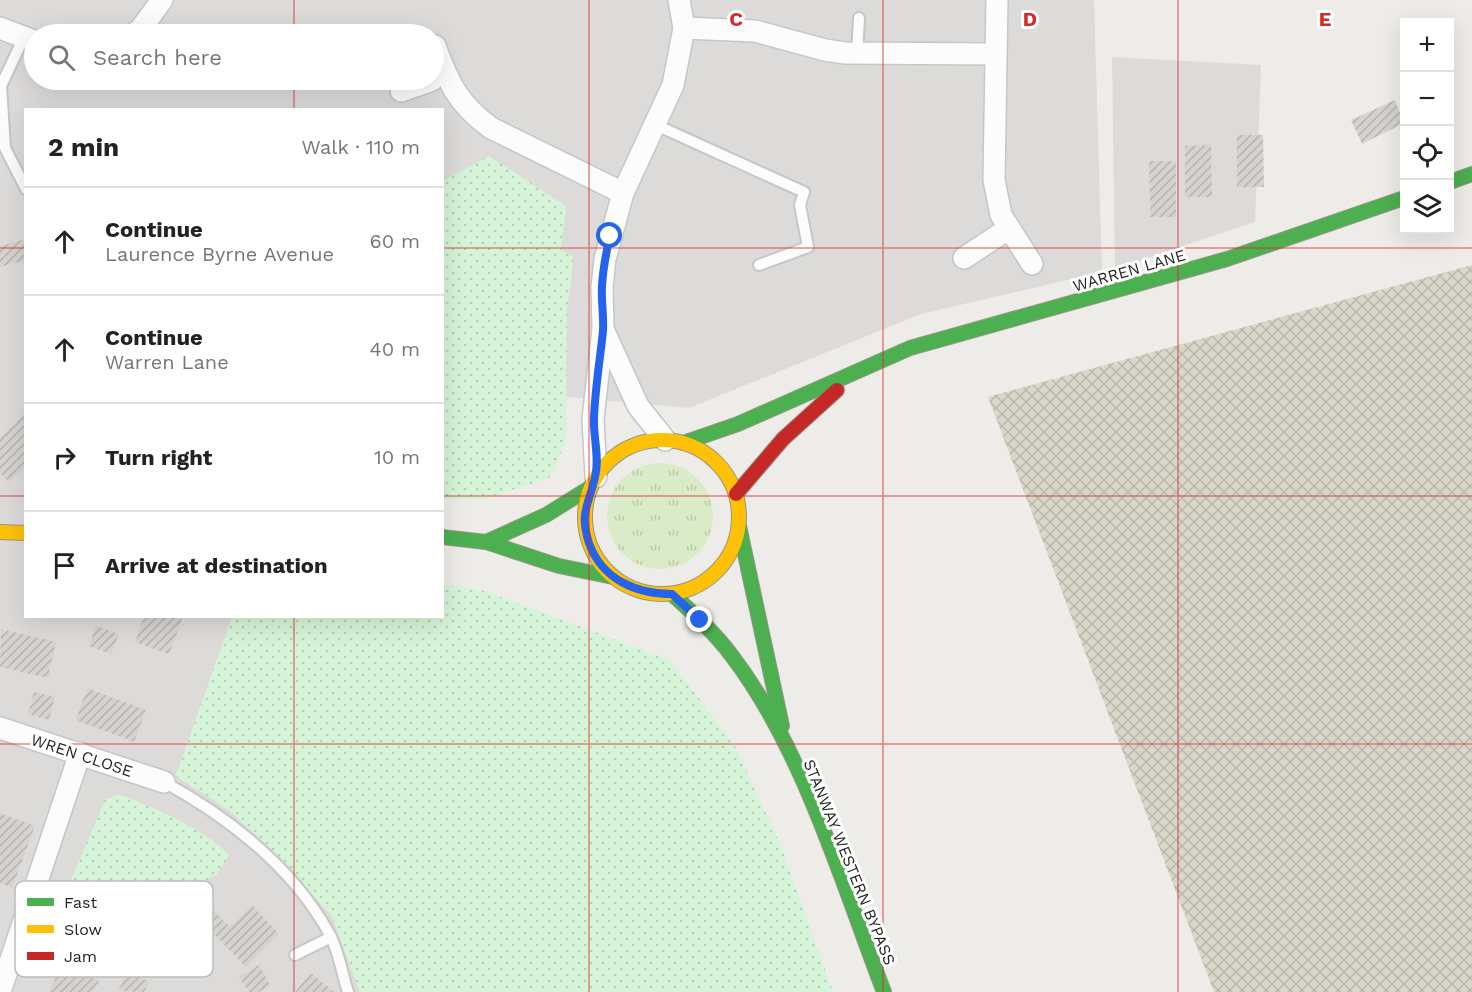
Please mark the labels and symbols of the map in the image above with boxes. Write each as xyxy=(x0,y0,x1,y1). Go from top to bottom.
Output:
text: C xyxy=(729,7,743,31)
text: D xyxy=(1023,7,1037,31)
text: E xyxy=(1319,7,1331,31)
route start xyxy=(596,222,622,248)
street label: WARREN LANE xyxy=(1071,245,1188,296)
route end xyxy=(686,606,712,632)
street label: WREN CLOSE xyxy=(28,730,135,781)
street label: STANWAY WESTERN BYPASS xyxy=(800,757,900,968)
legend xyxy=(15,881,213,977)
text: Fast xyxy=(64,893,97,912)
text: Slow xyxy=(64,920,102,939)
text: Jam xyxy=(64,947,97,966)

